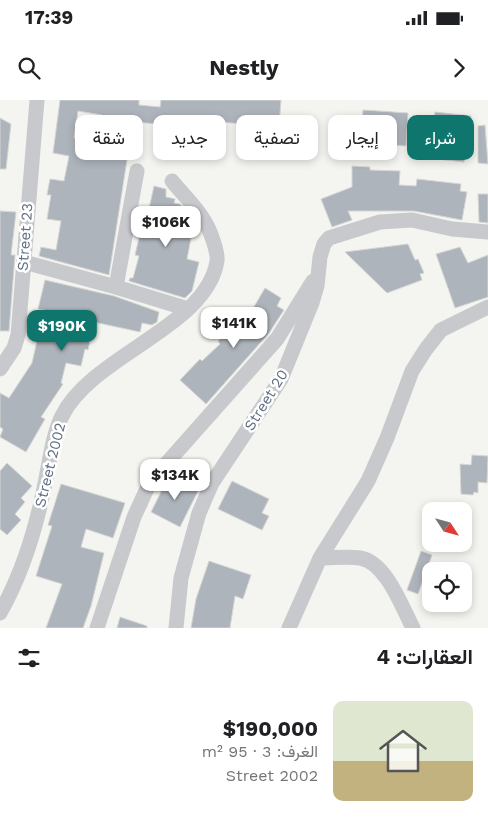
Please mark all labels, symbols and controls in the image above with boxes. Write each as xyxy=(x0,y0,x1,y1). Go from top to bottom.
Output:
text: 17:39 xyxy=(25,6,73,29)
icon: search xyxy=(15,54,43,82)
icon: forward xyxy=(445,54,473,82)
text: Nestly xyxy=(209,55,279,80)
chip: شقة xyxy=(75,115,143,160)
chip: جديد xyxy=(153,115,226,160)
chip: تصفية xyxy=(236,115,318,160)
chip: إيجار xyxy=(328,115,397,160)
chip: شراء xyxy=(407,115,474,160)
street label: Street 23 xyxy=(14,203,36,271)
pin: $106K xyxy=(131,206,201,248)
text: $106K xyxy=(142,212,190,231)
pin: $141K xyxy=(199,306,269,349)
pin: $190K xyxy=(27,310,97,352)
text: $141K xyxy=(211,313,257,332)
text: $190K xyxy=(38,316,86,335)
street label: Street 20 xyxy=(240,366,292,434)
street label: Street 2002 xyxy=(31,421,69,509)
pin: $134K xyxy=(140,458,210,501)
text: $134K xyxy=(151,465,199,484)
north arrow xyxy=(422,502,472,552)
map controls xyxy=(422,502,472,612)
button: locate xyxy=(422,562,472,612)
icon: filters xyxy=(15,644,43,672)
text: العقارات: 4 xyxy=(376,644,473,669)
text: $190,000 xyxy=(223,716,318,741)
icon: home xyxy=(373,721,433,781)
text: الغرف: 3 · 95 m² xyxy=(202,742,318,761)
text: Street 2002 xyxy=(226,766,318,785)

